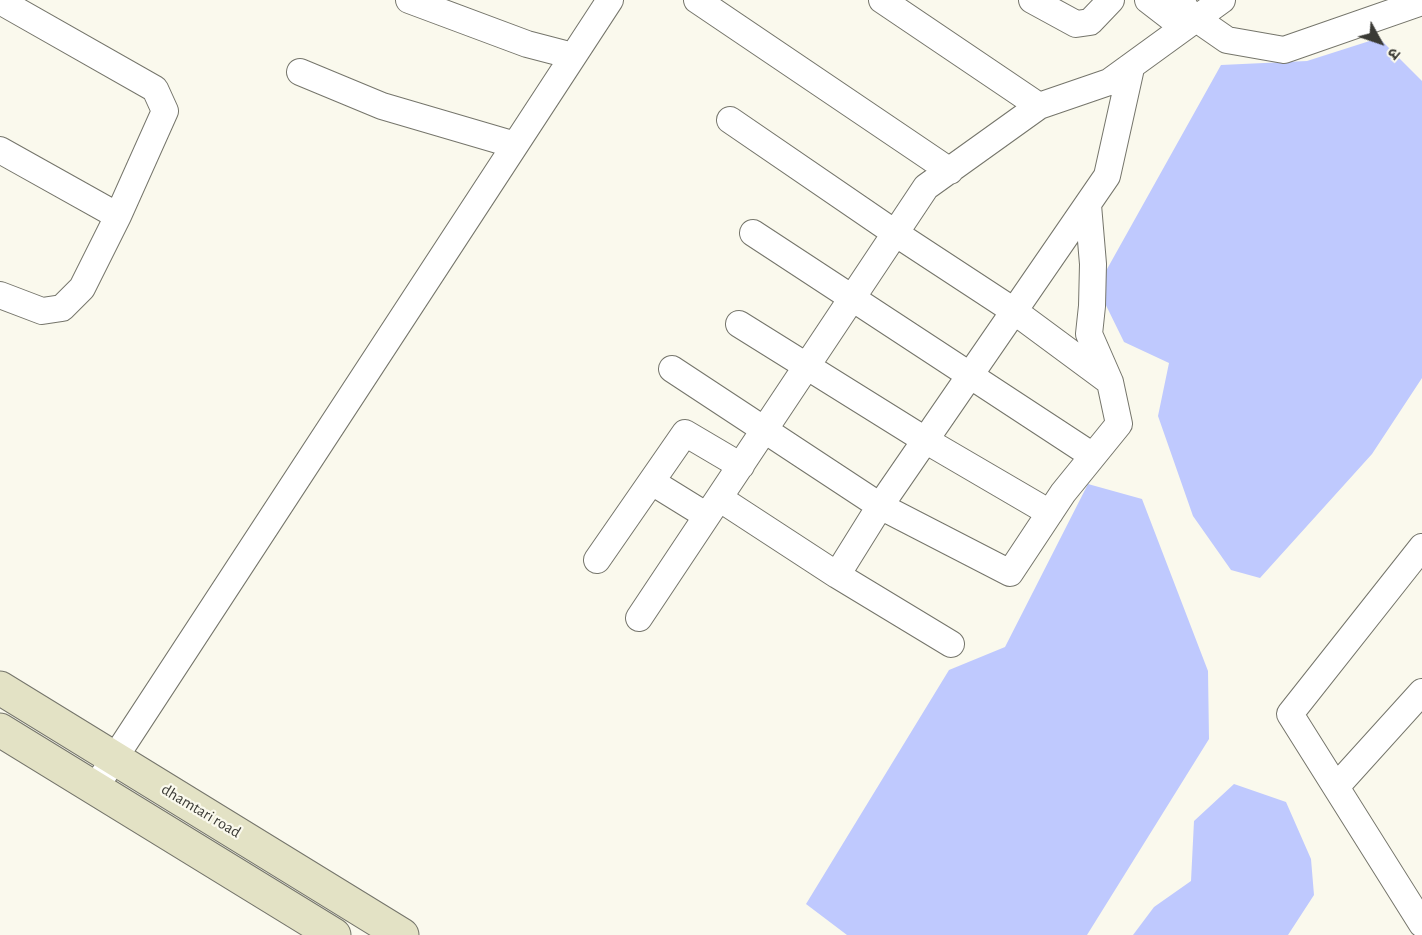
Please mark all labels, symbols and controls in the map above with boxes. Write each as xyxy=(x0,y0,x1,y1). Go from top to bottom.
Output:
north arrow xyxy=(1350,12,1410,72)
text: उ xyxy=(1385,45,1403,62)
street label: dhamtari road xyxy=(158,780,244,842)

